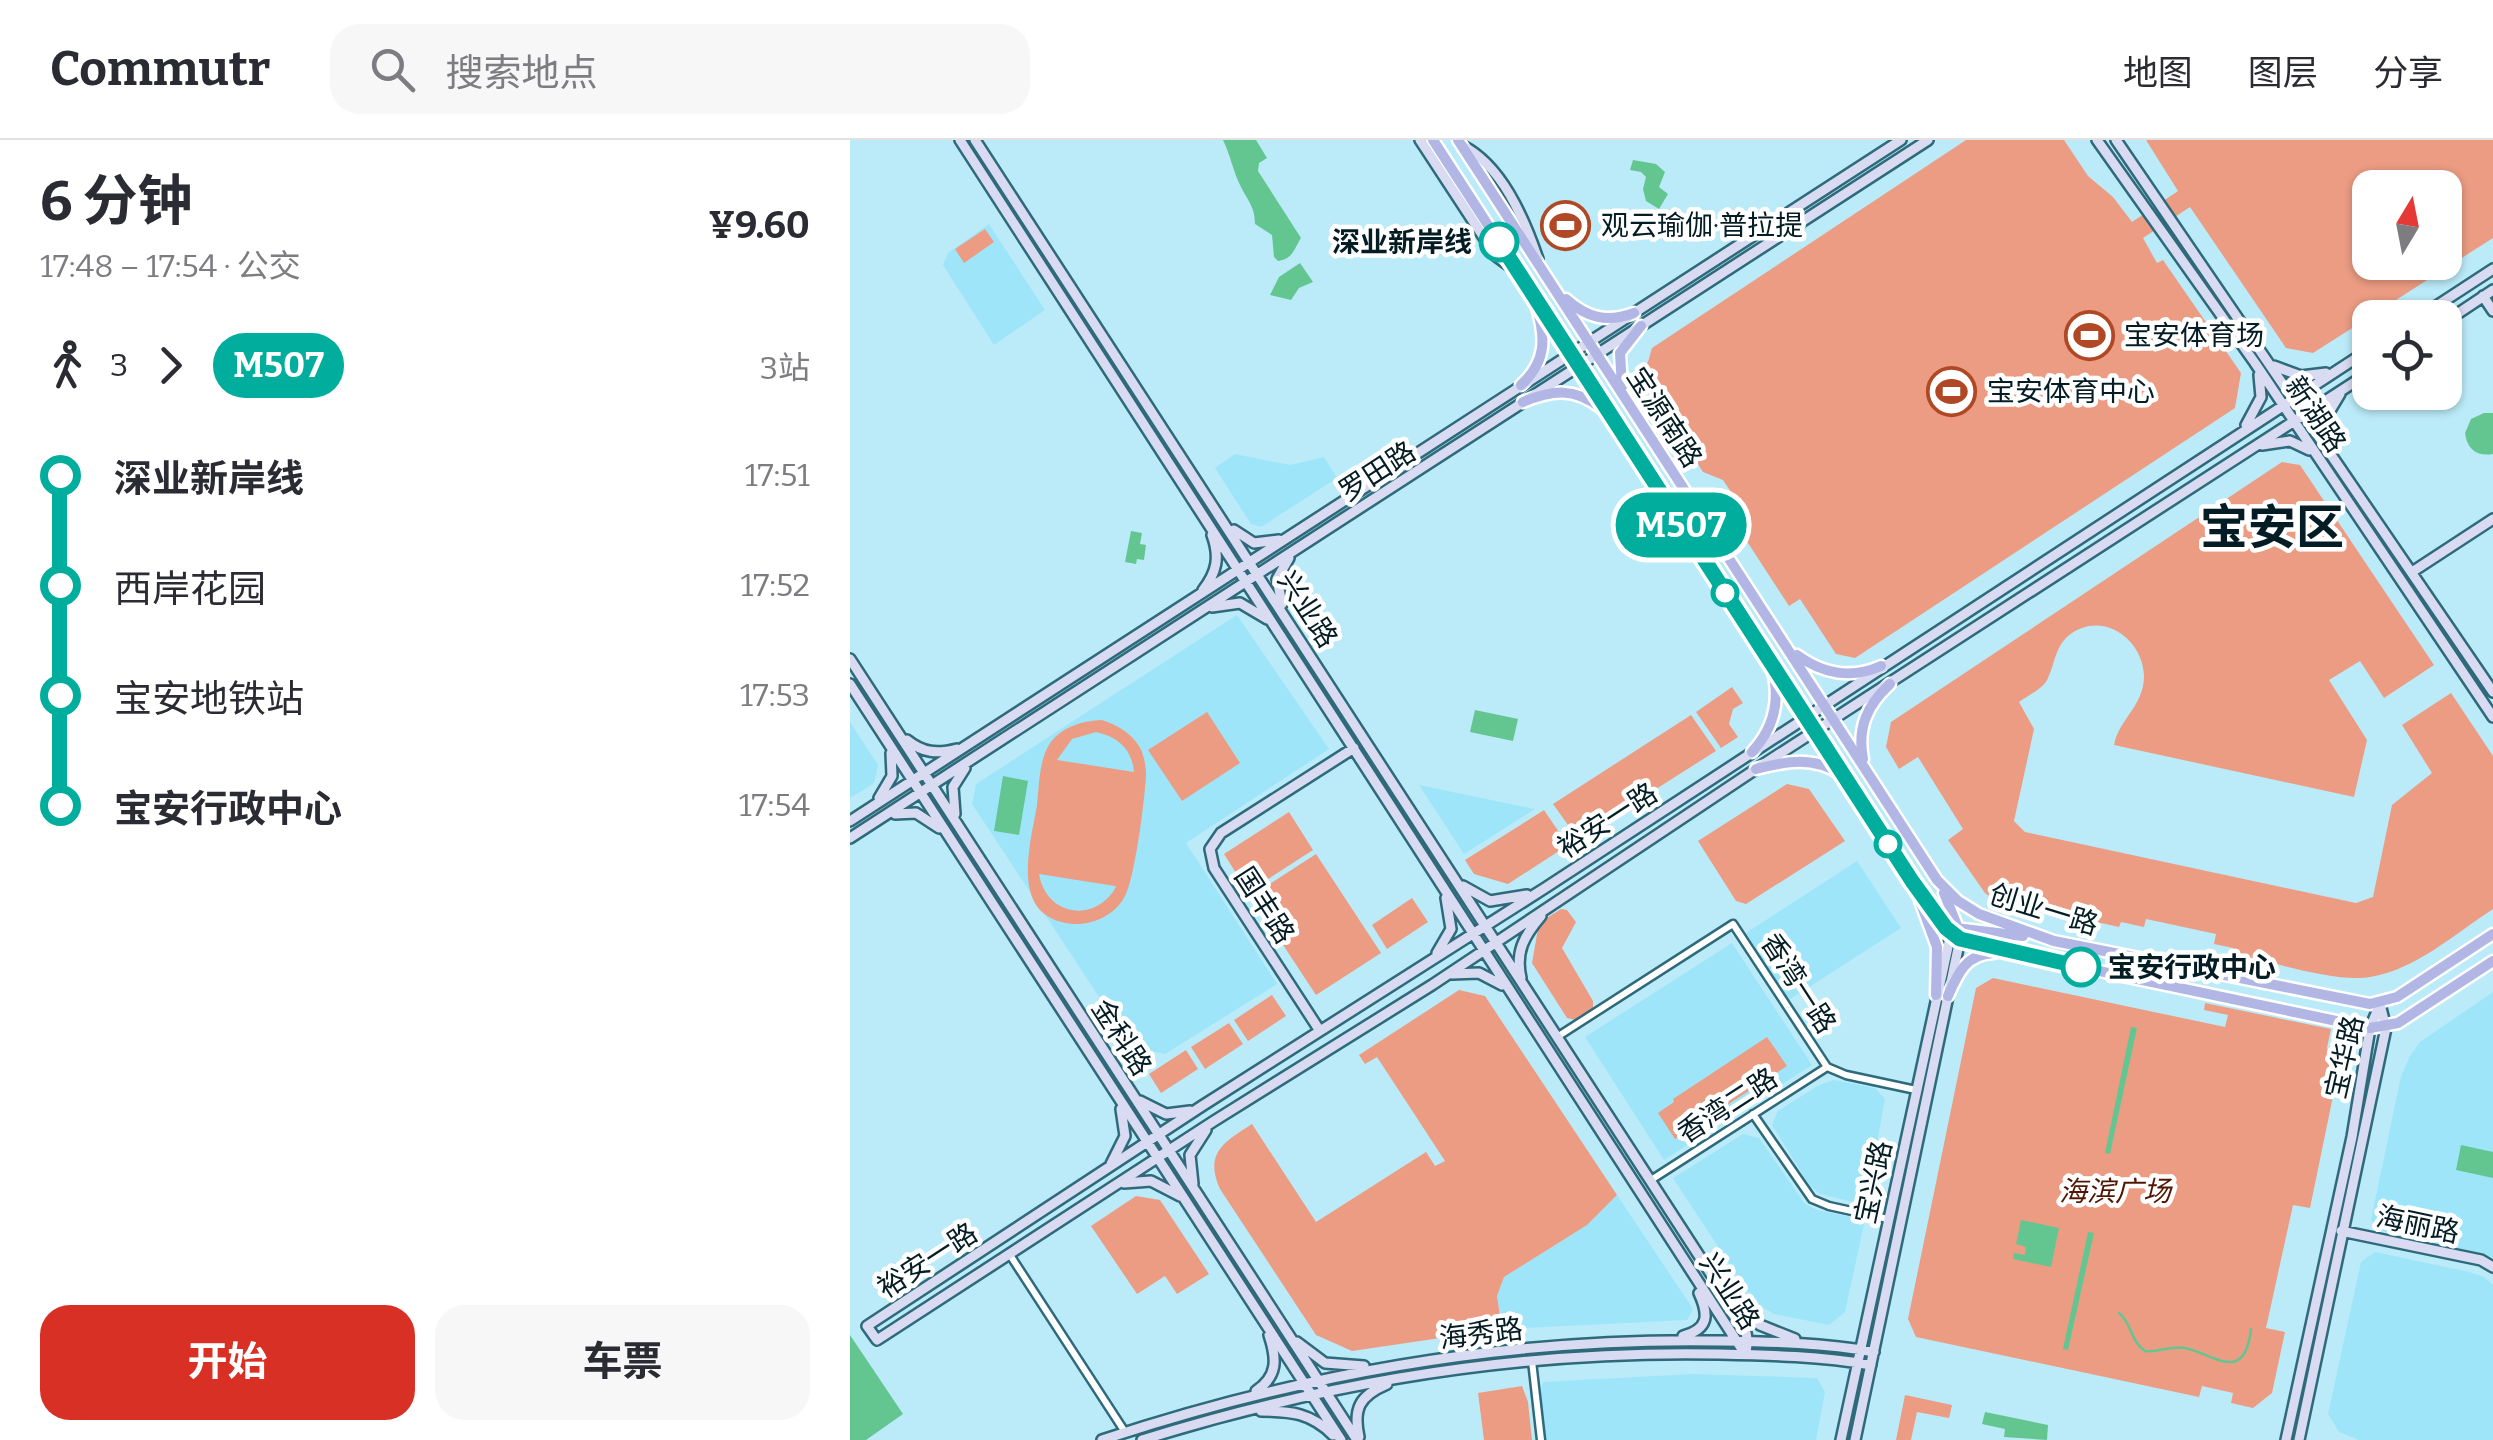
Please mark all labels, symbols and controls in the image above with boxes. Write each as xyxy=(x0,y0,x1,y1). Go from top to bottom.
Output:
search box xyxy=(330,24,1030,114)
text: Commutr xyxy=(50,40,270,98)
icon: search xyxy=(365,42,420,97)
text: 搜索地点 xyxy=(445,50,597,96)
text: 地图 xyxy=(2123,52,2193,94)
text: 图层 xyxy=(2248,52,2318,94)
text: 分享 xyxy=(2373,52,2443,94)
text: 6 分钟 xyxy=(40,169,192,235)
north arrow xyxy=(2352,170,2462,280)
map controls xyxy=(2352,170,2462,410)
sports icon: 观云瑜伽·普拉提 xyxy=(1540,199,1592,251)
text: ¥9.60 xyxy=(709,202,810,248)
place label: 观云瑜伽·普拉提 xyxy=(1601,209,1803,242)
marker: 深业新岸线 xyxy=(1480,223,1518,261)
place label: 深业新岸线 xyxy=(1332,226,1472,259)
text: 17:48 – 17:54 · 公交 xyxy=(40,247,301,285)
button: locate xyxy=(2352,300,2462,410)
sports icon: 宝安体育场 xyxy=(2063,309,2115,361)
place label: 宝安体育场 xyxy=(2124,319,2264,352)
icon: walk xyxy=(40,338,95,393)
icon: forward xyxy=(143,338,198,393)
text: M507 xyxy=(233,344,324,386)
text: 3 xyxy=(110,346,128,384)
text: 3站 xyxy=(760,349,810,387)
street label: 宝源南路 xyxy=(1620,361,1709,473)
sports icon: 宝安体育中心 xyxy=(1926,365,1978,417)
street label: 新湖路 xyxy=(2278,370,2353,458)
place label: 宝安体育中心 xyxy=(1987,375,2155,408)
street label: 罗田路 xyxy=(1333,435,1421,508)
text: 深业新岸线 xyxy=(114,456,304,502)
text: 17:51 xyxy=(745,456,810,494)
line badge: M507 xyxy=(1611,492,1751,558)
district label: 宝安区 xyxy=(2200,499,2344,557)
text: M507 xyxy=(1636,504,1726,546)
street label: 兴业路 xyxy=(1271,565,1344,653)
text: 西岸花园 xyxy=(114,566,266,612)
text: 17:52 xyxy=(741,566,810,604)
unlabelled marker xyxy=(1712,580,1738,606)
text: 宝安地铁站 xyxy=(114,676,304,722)
text: 17:53 xyxy=(740,676,810,714)
street label: 裕安一路 xyxy=(1551,776,1663,865)
text: 宝安行政中心 xyxy=(114,786,342,832)
text: 17:54 xyxy=(739,786,810,824)
unlabelled marker xyxy=(1875,831,1901,857)
street label: 国丰路 xyxy=(1228,861,1301,949)
street label: 创业一路 xyxy=(1985,877,2102,942)
street label: 香湾一路 xyxy=(1754,927,1843,1039)
marker: 宝安行政中心 xyxy=(2062,948,2100,986)
place label: 宝安行政中心 xyxy=(2108,951,2276,984)
street label: 金科路 xyxy=(1085,993,1158,1081)
street label: 宝华路 xyxy=(2319,1012,2370,1102)
street label: 香湾二路 xyxy=(1671,1061,1783,1150)
street label: 宝兴路 xyxy=(1849,1138,1898,1227)
park label: 海滨广场 xyxy=(2059,1175,2173,1208)
street label: 海丽路 xyxy=(2373,1200,2462,1249)
street label: 裕安一路 xyxy=(871,1216,983,1305)
street label: 兴业路 xyxy=(1693,1247,1766,1335)
button: 开始 xyxy=(40,1305,415,1420)
button: 车票 xyxy=(435,1305,810,1420)
street label: 海秀路 xyxy=(1437,1312,1525,1355)

